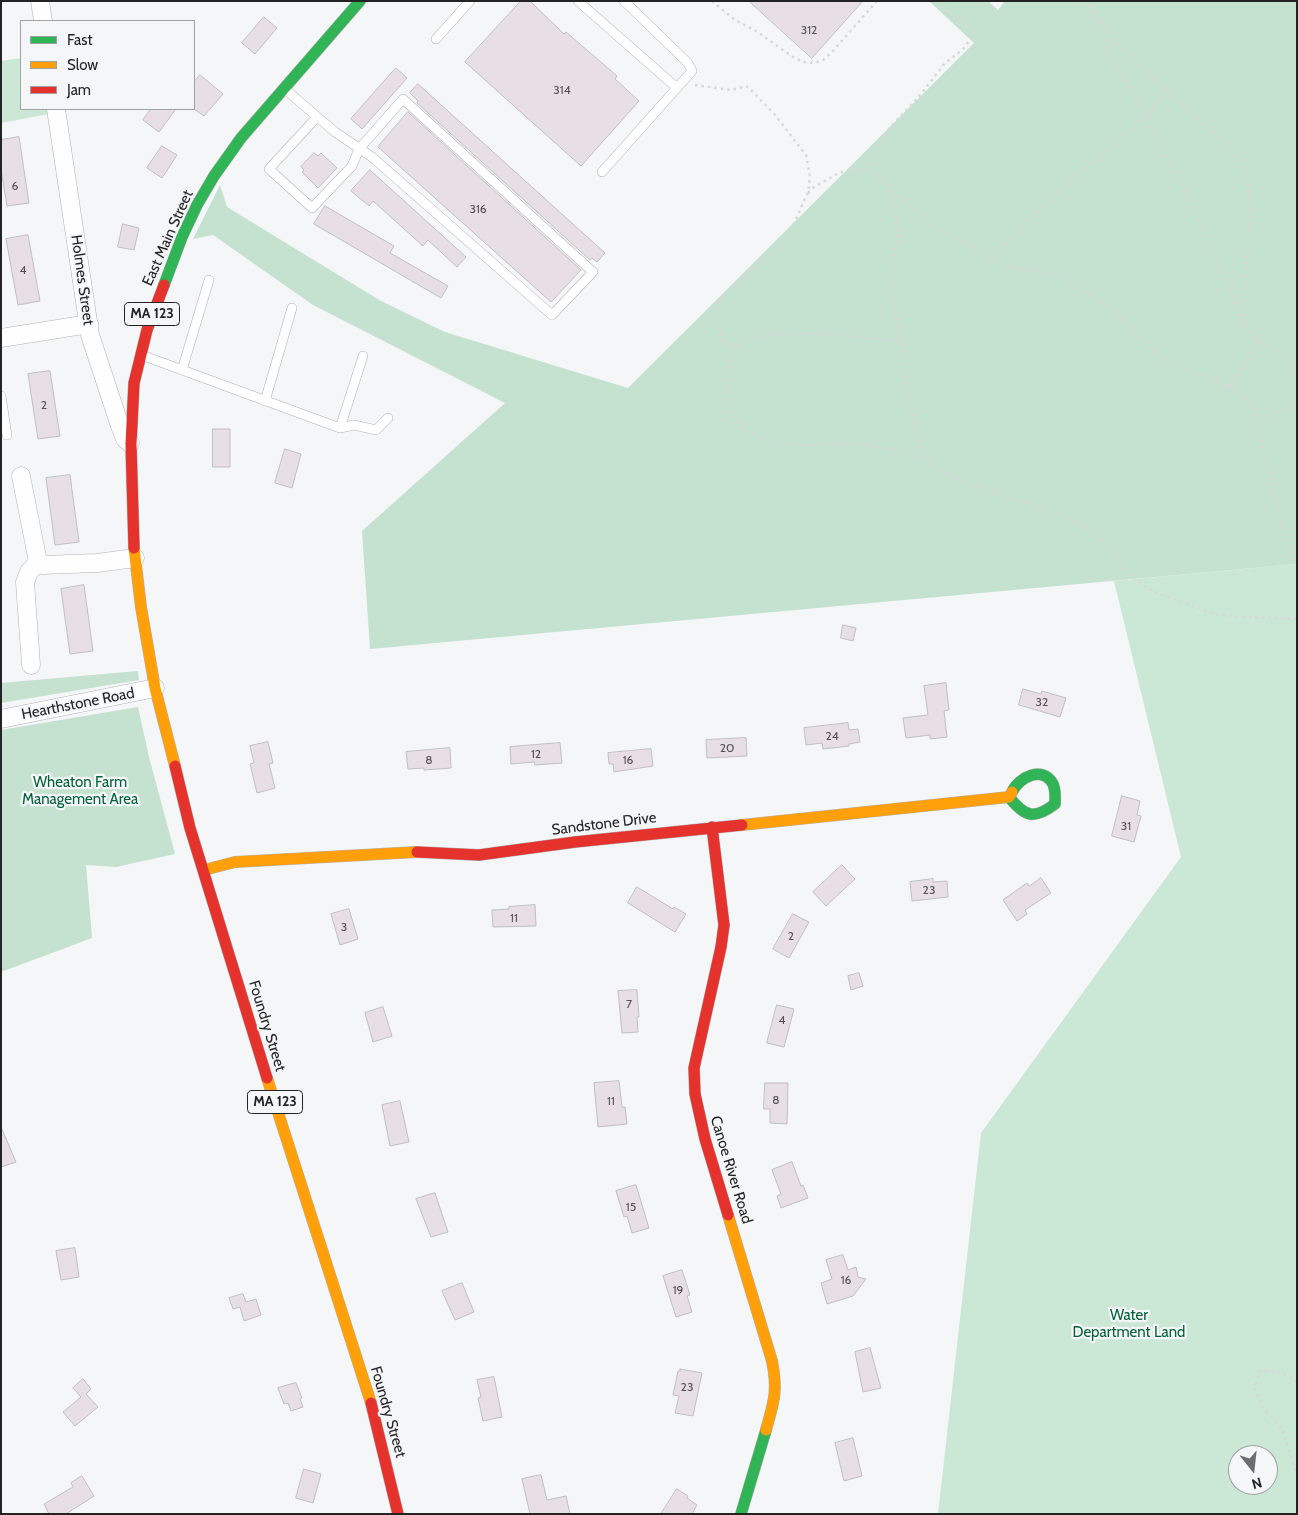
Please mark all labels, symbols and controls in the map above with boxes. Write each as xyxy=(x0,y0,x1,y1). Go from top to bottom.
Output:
legend xyxy=(20,20,195,110)
house number: 312 xyxy=(801,23,817,37)
text: Fast xyxy=(67,31,92,49)
text: Slow xyxy=(67,56,98,74)
text: Jam xyxy=(67,81,91,99)
house number: 314 xyxy=(553,83,571,97)
house number: 6 xyxy=(12,179,18,193)
street label: East Main Street xyxy=(139,187,197,289)
house number: 316 xyxy=(469,202,487,216)
street label: Holmes Street xyxy=(67,234,97,326)
house number: 4 xyxy=(20,263,26,277)
road number: MA 123 xyxy=(124,302,180,326)
house number: 2 xyxy=(41,398,47,412)
street label: Hearthstone Road xyxy=(20,684,136,724)
house number: 32 xyxy=(1036,695,1048,709)
house number: 24 xyxy=(825,729,839,743)
house number: 20 xyxy=(720,741,734,755)
house number: 12 xyxy=(531,747,541,761)
house number: 8 xyxy=(425,753,433,767)
house number: 16 xyxy=(623,753,633,767)
park label: Wheaton Farm Management Area xyxy=(22,774,138,809)
street label: Sandstone Drive xyxy=(551,809,657,839)
house number: 31 xyxy=(1121,819,1131,833)
house number: 23 xyxy=(923,883,935,897)
house number: 11 xyxy=(510,911,518,925)
house number: 3 xyxy=(341,920,347,934)
house number: 2 xyxy=(788,929,794,943)
street label: Foundry Street xyxy=(245,978,289,1074)
house number: 7 xyxy=(626,997,632,1011)
house number: 4 xyxy=(779,1013,785,1027)
road number: MA 123 xyxy=(248,1090,302,1114)
house number: 8 xyxy=(772,1093,780,1107)
house number: 11 xyxy=(607,1094,615,1108)
street label: Canoe River Road xyxy=(706,1114,756,1226)
house number: 15 xyxy=(626,1200,636,1214)
house number: 16 xyxy=(841,1273,851,1287)
house number: 19 xyxy=(673,1283,683,1297)
park label: Water Department Land xyxy=(1073,1307,1185,1342)
street label: Foundry Street xyxy=(366,1364,410,1460)
house number: 23 xyxy=(681,1380,693,1394)
north arrow xyxy=(1228,1445,1278,1495)
text: N xyxy=(1250,1473,1264,1493)

